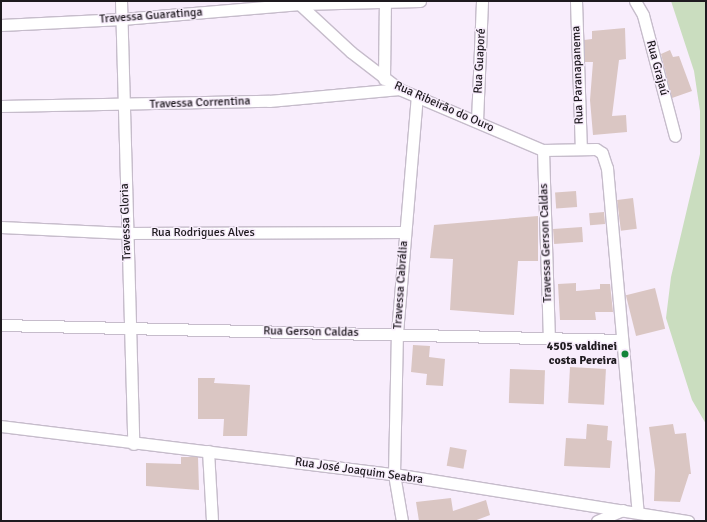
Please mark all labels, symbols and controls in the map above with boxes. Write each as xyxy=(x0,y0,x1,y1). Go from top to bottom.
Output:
street label: Travessa Guaratinga xyxy=(99,5,203,27)
street label: Rua Paranapanema xyxy=(569,26,587,124)
street label: Rua Guaporé xyxy=(471,28,489,94)
street label: Rua Grajaú xyxy=(643,39,671,97)
street label: Rua Ribeirão do Ouro xyxy=(392,79,496,135)
street label: Travessa Correntina xyxy=(149,94,251,112)
street label: Travessa Gloria xyxy=(117,183,135,261)
street label: Travessa Gerson Caldas xyxy=(537,183,555,303)
street label: Rua Rodrigues Alves xyxy=(151,226,255,240)
street label: Travessa Cabrália xyxy=(391,240,411,330)
street label: Rua Gerson Caldas xyxy=(263,324,359,340)
place label: 4505 valdinei costa Pereira xyxy=(547,340,617,368)
marker: 4505 valdinei costa Pereira xyxy=(620,349,630,359)
street label: Rua José Joaquim Seabra xyxy=(294,455,424,487)

